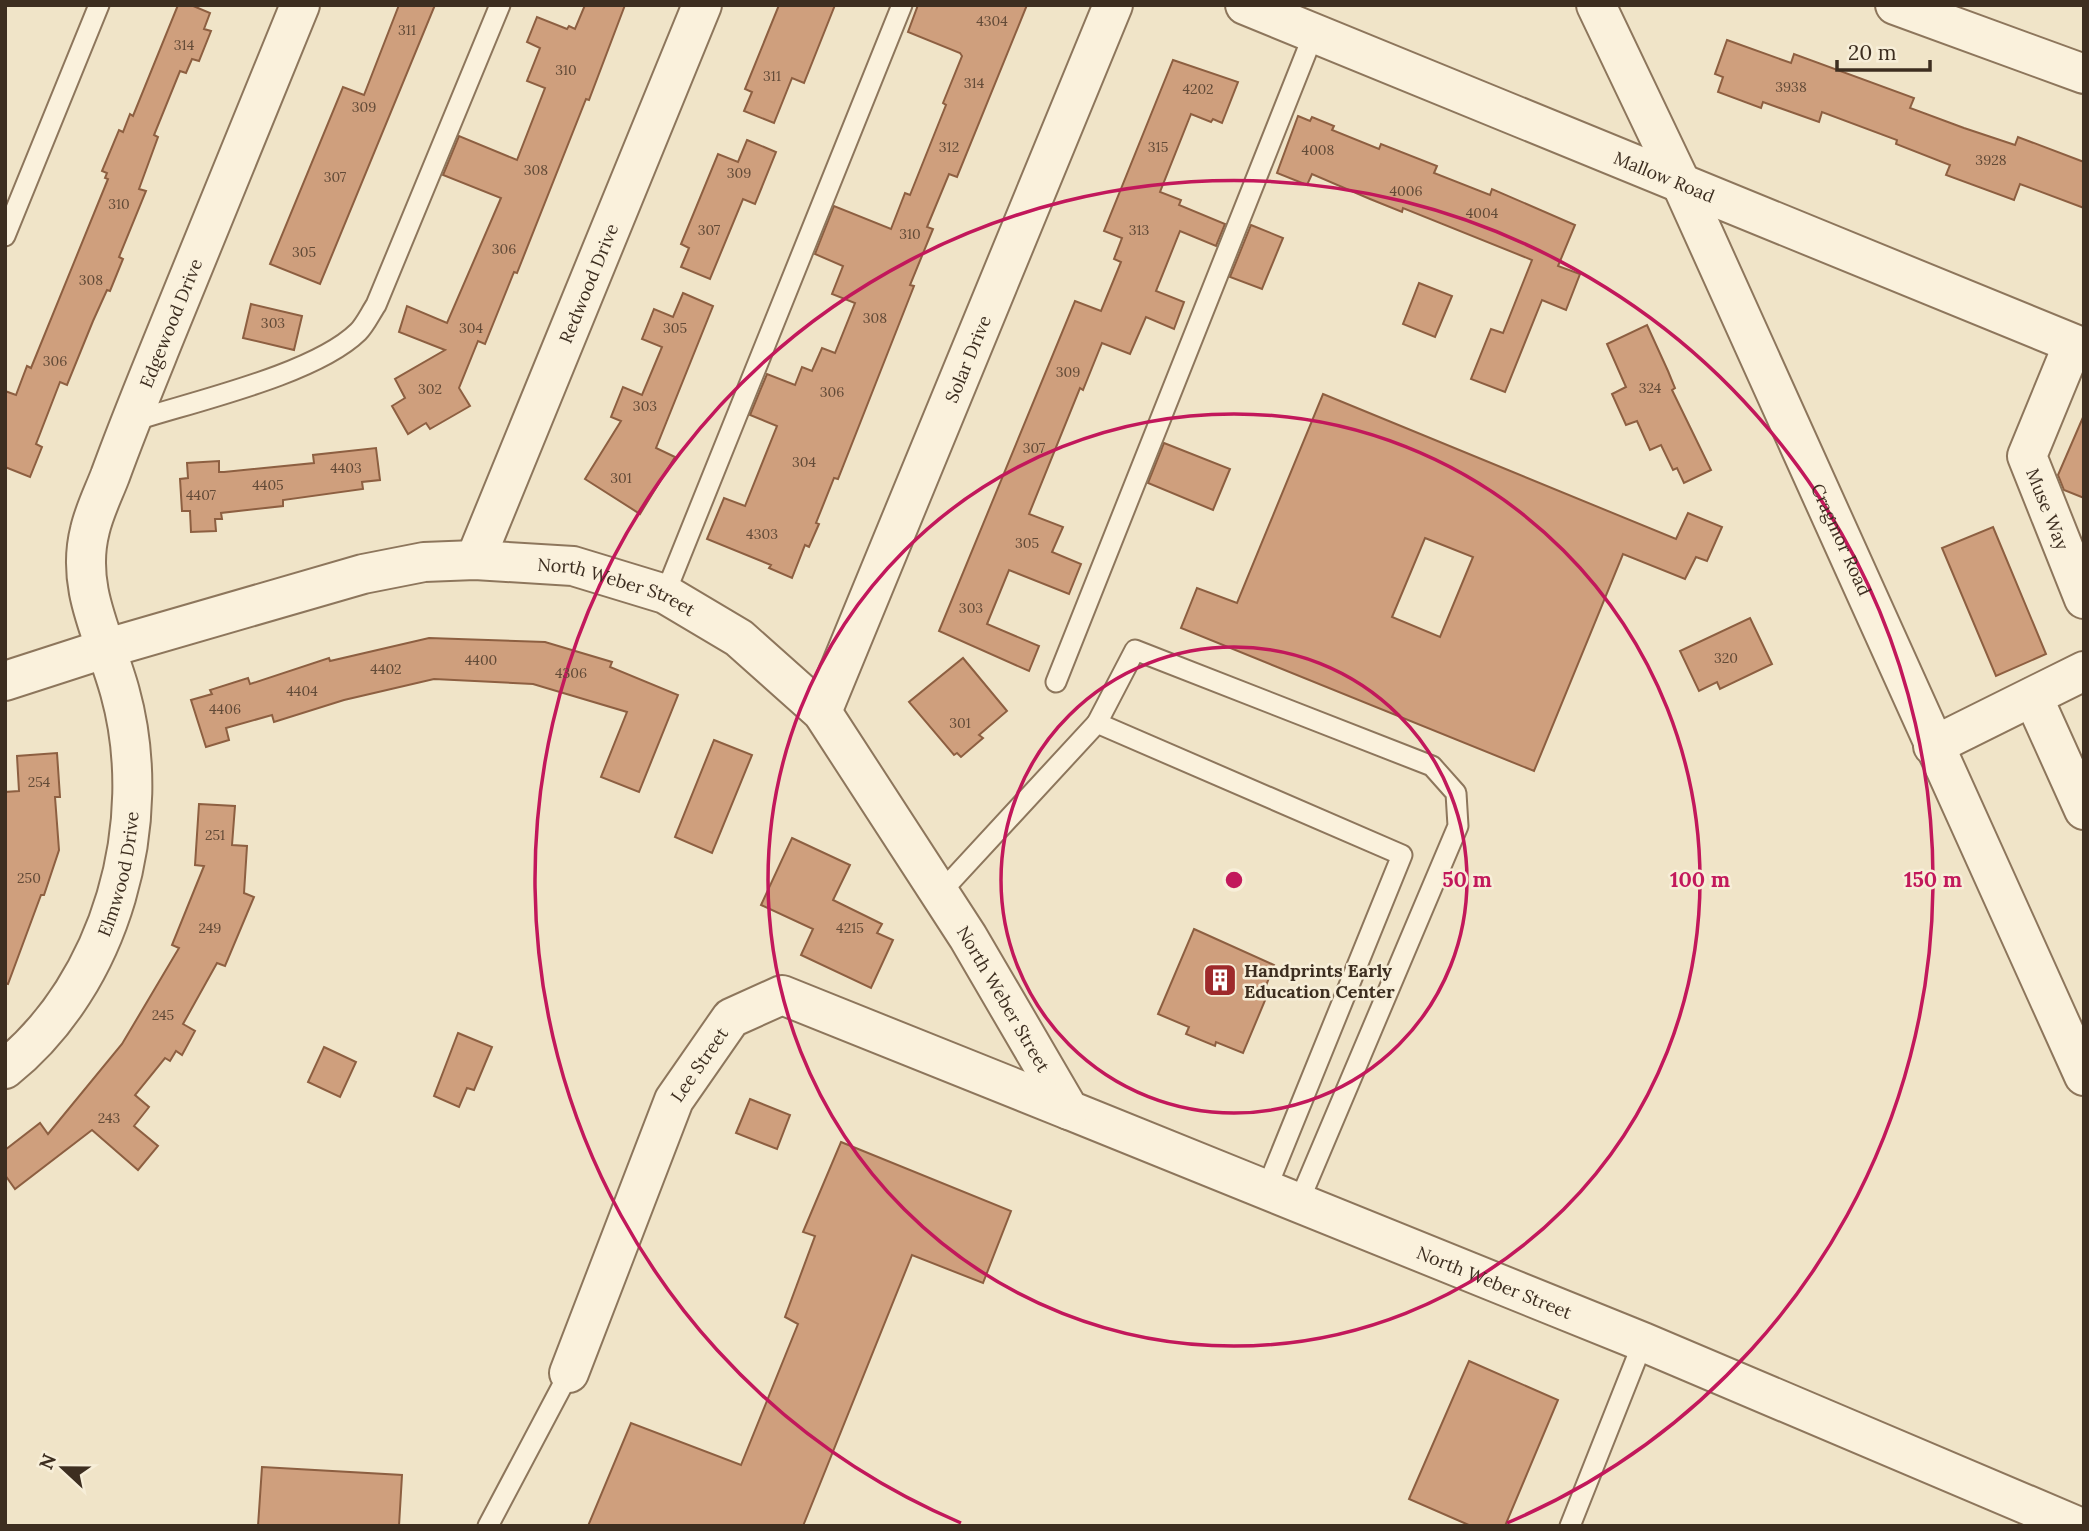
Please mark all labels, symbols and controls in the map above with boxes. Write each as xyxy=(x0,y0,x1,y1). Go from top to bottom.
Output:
house number: 4304 xyxy=(976,12,1008,30)
house number: 311 xyxy=(398,21,416,39)
scale bar xyxy=(1837,28,1930,72)
house number: 314 xyxy=(174,36,195,54)
text: 20 m xyxy=(1848,39,1897,66)
house number: 310 xyxy=(555,61,577,79)
house number: 311 xyxy=(763,67,781,85)
house number: 314 xyxy=(964,74,985,92)
house number: 3938 xyxy=(1775,78,1807,96)
house number: 4202 xyxy=(1182,80,1214,98)
house number: 309 xyxy=(352,98,376,116)
house number: 312 xyxy=(939,138,959,156)
house number: 315 xyxy=(1148,138,1168,156)
house number: 4008 xyxy=(1302,141,1335,159)
street label: Mallow Road xyxy=(1610,146,1718,207)
house number: 3928 xyxy=(1975,151,2007,169)
house number: 308 xyxy=(524,161,548,179)
house number: 309 xyxy=(727,164,751,182)
house number: 307 xyxy=(324,168,347,186)
house number: 4006 xyxy=(1389,182,1423,200)
house number: 310 xyxy=(108,195,130,213)
house number: 4004 xyxy=(1466,204,1499,222)
street label: Redwood Drive xyxy=(553,220,623,347)
house number: 307 xyxy=(698,221,721,239)
house number: 313 xyxy=(1129,221,1150,239)
house number: 310 xyxy=(899,225,921,243)
house number: 306 xyxy=(492,240,516,258)
house number: 305 xyxy=(292,243,316,261)
street label: Edgewood Drive xyxy=(134,255,207,391)
house number: 308 xyxy=(79,271,103,289)
house number: 308 xyxy=(863,309,887,327)
street label: Solar Drive xyxy=(939,311,996,406)
house number: 303 xyxy=(261,314,285,332)
house number: 304 xyxy=(459,319,483,337)
house number: 305 xyxy=(663,319,687,337)
house number: 306 xyxy=(43,352,67,370)
house number: 309 xyxy=(1056,363,1080,381)
house number: 324 xyxy=(1639,379,1662,397)
house number: 302 xyxy=(418,380,442,398)
house number: 306 xyxy=(820,383,844,401)
house number: 303 xyxy=(633,397,657,415)
house number: 307 xyxy=(1023,439,1046,457)
house number: 304 xyxy=(792,453,816,471)
house number: 4403 xyxy=(330,459,362,477)
street label: Muse Way xyxy=(2021,465,2075,554)
house number: 301 xyxy=(610,469,632,487)
house number: 4405 xyxy=(252,476,284,494)
street label: Cragmor Road xyxy=(1806,480,1877,599)
house number: 4407 xyxy=(186,486,217,504)
house number: 4303 xyxy=(746,525,778,543)
house number: 305 xyxy=(1015,534,1039,552)
street label: North Weber Street xyxy=(537,552,700,621)
house number: 303 xyxy=(959,599,983,617)
house number: 320 xyxy=(1714,649,1738,667)
house number: 4400 xyxy=(465,651,497,669)
house number: 4402 xyxy=(370,660,402,678)
house number: 4306 xyxy=(555,664,587,682)
house number: 4404 xyxy=(286,682,318,700)
house number: 4406 xyxy=(209,700,241,718)
house number: 301 xyxy=(949,714,971,732)
house number: 254 xyxy=(28,773,51,791)
street label: Elmwood Drive xyxy=(92,810,143,940)
house number: 251 xyxy=(205,826,225,844)
text: 50 m xyxy=(1442,866,1492,893)
text: 100 m xyxy=(1670,866,1730,893)
text: 150 m xyxy=(1904,866,1962,893)
centre of rings xyxy=(1222,868,1246,892)
house number: 250 xyxy=(17,869,41,887)
house number: 249 xyxy=(199,919,221,937)
house number: 4215 xyxy=(836,919,864,937)
street label: North Weber Street xyxy=(952,921,1056,1076)
place label: Handprints Early Education Center xyxy=(1244,959,1395,1003)
building icon: Handprints Early Education Center xyxy=(1201,961,1239,999)
house number: 245 xyxy=(152,1006,174,1024)
street label: Lee Street xyxy=(665,1023,733,1106)
house number: 243 xyxy=(98,1109,120,1127)
street label: North Weber Street xyxy=(1414,1240,1575,1324)
north arrow xyxy=(28,1433,98,1503)
text: N xyxy=(33,1450,61,1473)

